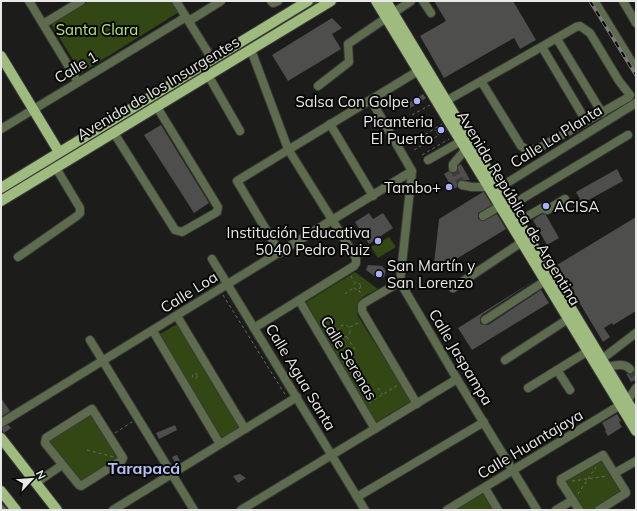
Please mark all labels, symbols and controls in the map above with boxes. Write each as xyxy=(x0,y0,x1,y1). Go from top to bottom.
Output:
park label: Santa Clara xyxy=(56,20,138,39)
street label: Avenida de los Insurgentes xyxy=(73,32,243,144)
street label: Calle 1 xyxy=(51,47,101,87)
place label: Salsa Con Golpe xyxy=(295,92,409,111)
marker: Salsa Con Golpe xyxy=(412,96,422,106)
street label: Calle La Planta xyxy=(507,100,605,172)
street label: Avenida República de Argentina xyxy=(453,107,585,309)
place label: Picanteria El Puerto xyxy=(363,112,433,148)
marker: Picanteria El Puerto xyxy=(436,125,446,135)
place label: Tambo+ xyxy=(384,178,441,197)
marker: Tambo+ xyxy=(444,182,454,192)
place label: ACISA xyxy=(554,197,599,216)
marker: ACISA xyxy=(541,201,551,211)
place label: Institución Educativa 5040 Pedro Ruiz xyxy=(227,223,370,259)
marker: Institución Educativa 5040 Pedro Ruiz xyxy=(373,236,383,246)
place label: San Martín y San Lorenzo xyxy=(387,256,475,292)
street label: Calle Loa xyxy=(157,267,221,317)
marker: San Martín y San Lorenzo xyxy=(374,269,384,279)
street label: Calle Jaspampa xyxy=(425,305,497,409)
street label: Calle Serenas xyxy=(317,313,381,403)
street label: Calle Agua Santa xyxy=(262,320,340,434)
street label: Calle Huantajaya xyxy=(474,405,586,483)
district label: Tarapacá xyxy=(108,458,180,478)
north arrow xyxy=(12,459,52,499)
text: N xyxy=(33,468,49,481)

